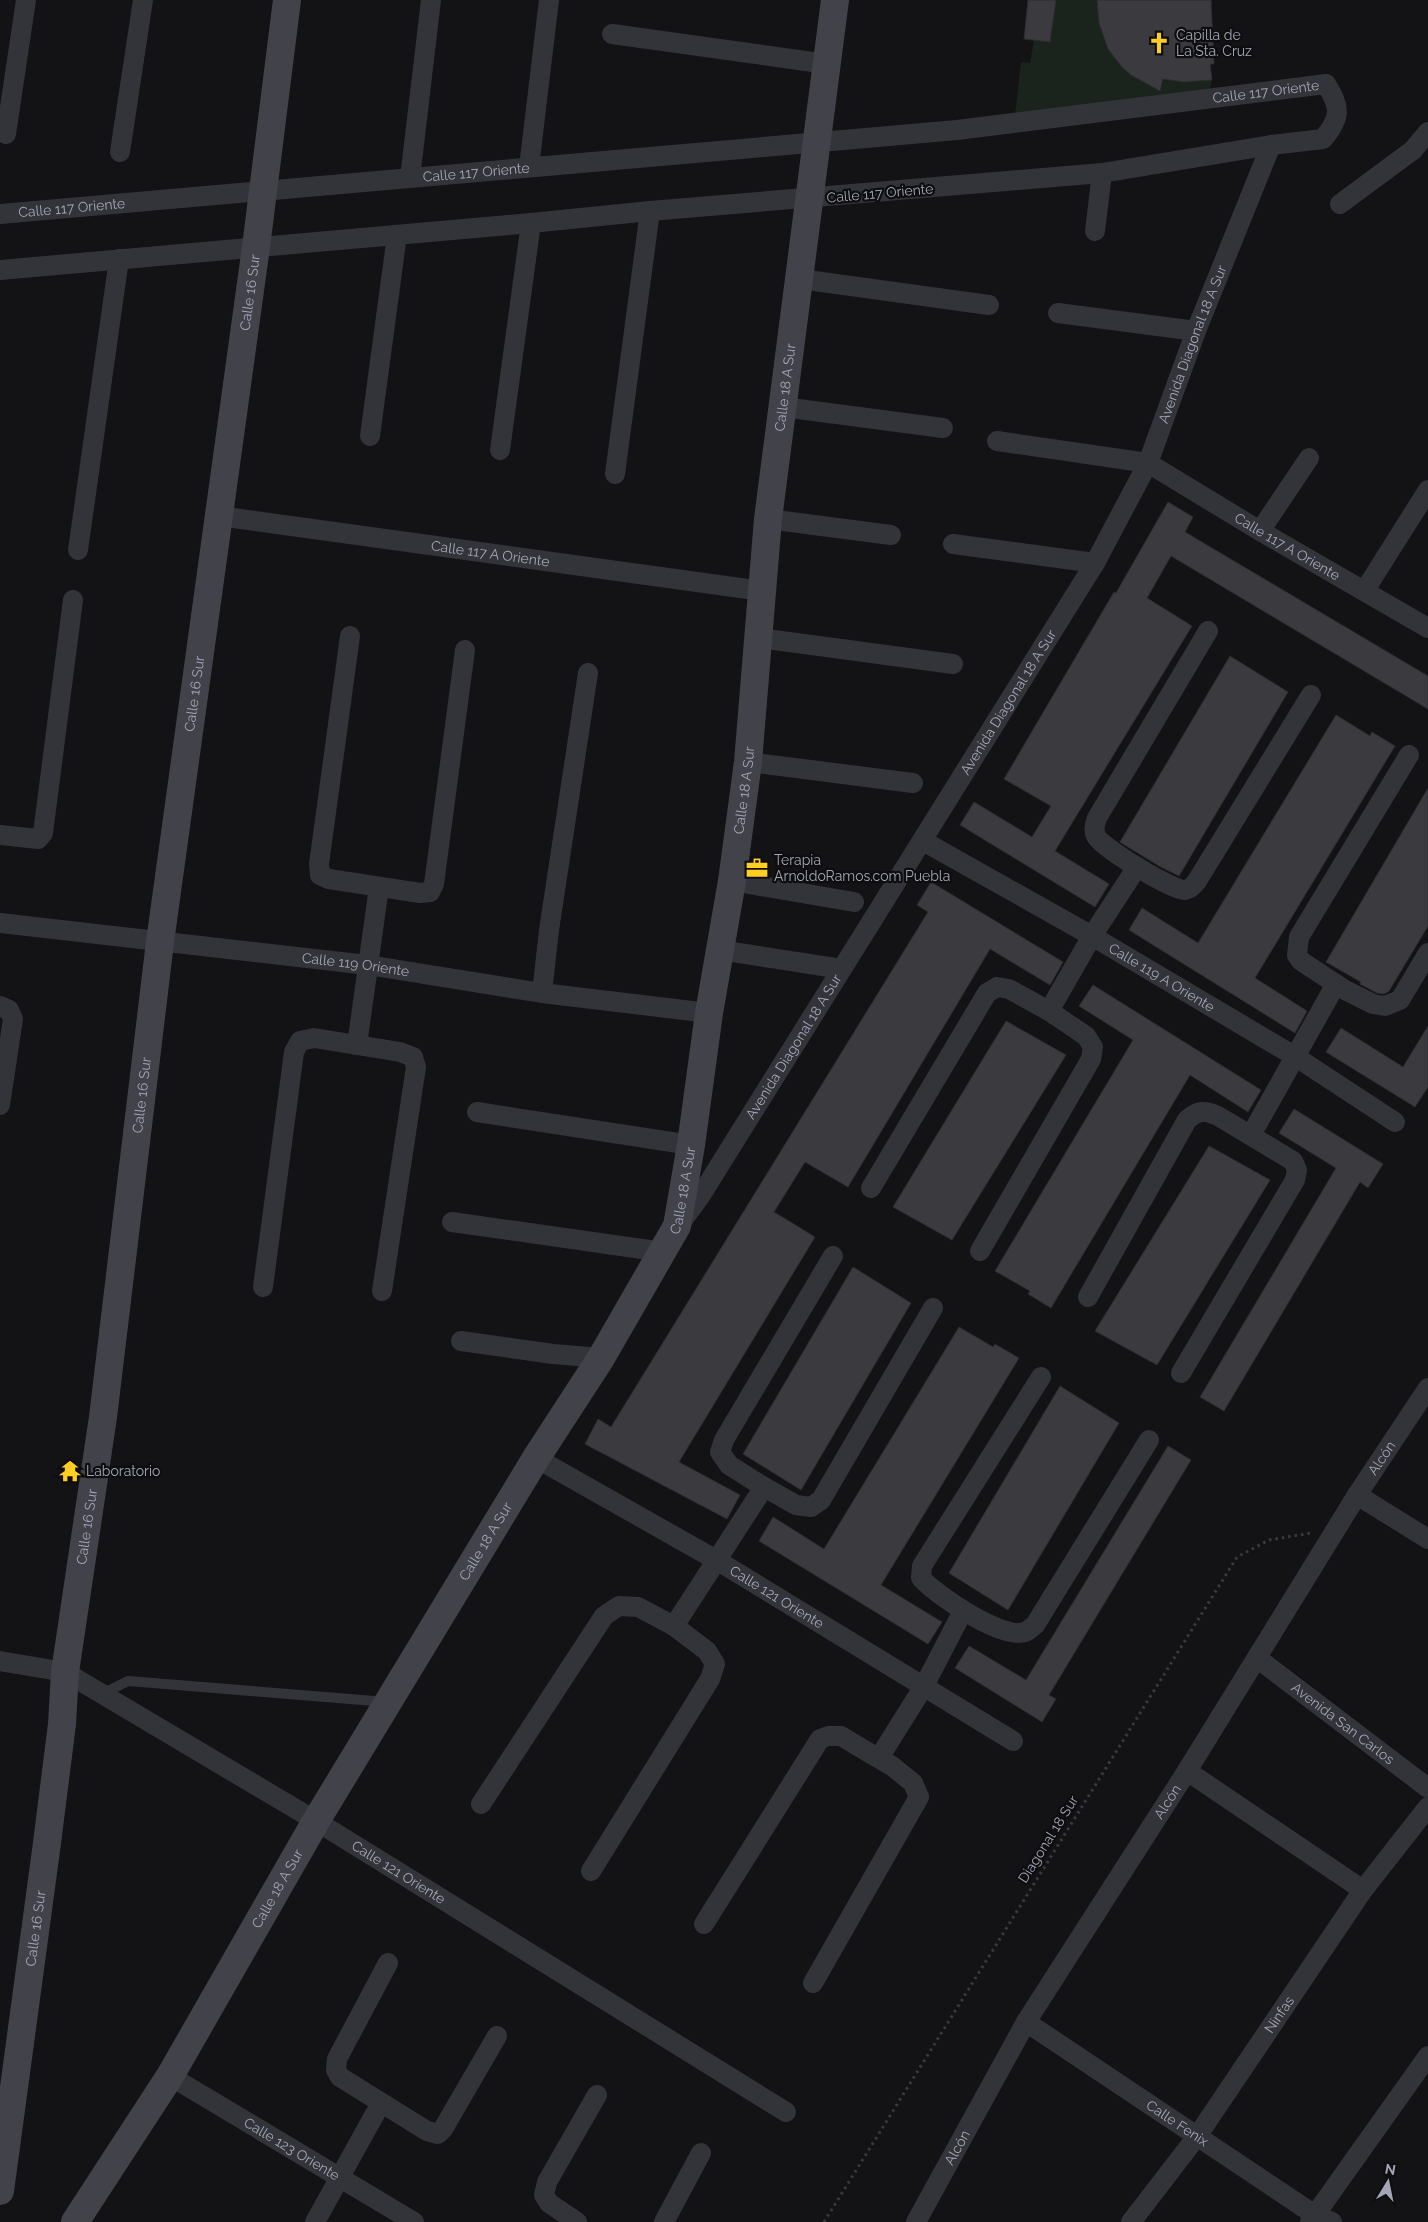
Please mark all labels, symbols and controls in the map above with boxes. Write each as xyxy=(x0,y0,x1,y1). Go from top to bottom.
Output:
place label: Capilla de La Sta. Cruz xyxy=(1176,27,1252,59)
church icon: Capilla de La Sta. Cruz xyxy=(1146,30,1172,56)
street label: Calle 117 Oriente xyxy=(1212,77,1320,106)
street label: Calle 117 Oriente xyxy=(422,160,530,185)
street label: Calle 117 Oriente xyxy=(826,180,934,206)
street label: Calle 117 Oriente xyxy=(18,195,126,220)
street label: Calle 16 Sur xyxy=(237,254,263,332)
street label: Avenida Diagonal 18 A Sur xyxy=(1155,263,1230,425)
street label: Calle 18 A Sur xyxy=(771,342,799,432)
street label: Calle 117 A Oriente xyxy=(1232,509,1343,583)
street label: Calle 117 A Oriente xyxy=(430,537,551,570)
street label: Avenida Diagonal 18 A Sur xyxy=(957,627,1060,778)
street label: Calle 16 Sur xyxy=(181,655,207,733)
street label: Calle 18 A Sur xyxy=(730,746,757,835)
place label: Terapia ArnoldoRamos.com Puebla xyxy=(774,852,950,884)
office icon: Terapia ArnoldoRamos.com Puebla xyxy=(744,855,770,881)
street label: Calle 119 A Oriente xyxy=(1106,940,1218,1015)
street label: Calle 119 Oriente xyxy=(301,950,410,980)
street label: Avenida Diagonal 18 A Sur xyxy=(742,971,845,1122)
street label: Calle 16 Sur xyxy=(129,1056,154,1134)
street label: Calle 18 A Sur xyxy=(666,1146,699,1237)
street label: Alcón xyxy=(1365,1438,1399,1478)
temple icon: Laboratorio xyxy=(57,1458,83,1484)
place label: Laboratorio xyxy=(86,1463,160,1479)
street label: Calle 16 Sur xyxy=(73,1488,100,1566)
street label: Calle 18 A Sur xyxy=(456,1499,515,1583)
street label: Calle 121 Oriente xyxy=(727,1562,827,1632)
street label: Avenida San Carlos xyxy=(1289,1679,1398,1768)
street label: Alcón xyxy=(1150,1782,1184,1822)
street label: Diagonal 18 Sur xyxy=(1015,1792,1081,1886)
street label: Calle 121 Oriente xyxy=(349,1837,448,1907)
street label: Calle 18 A Sur xyxy=(248,1846,306,1931)
street label: Calle 16 Sur xyxy=(22,1889,49,1967)
street label: Ninfas xyxy=(1261,1993,1297,2036)
street label: Calle Fenix xyxy=(1143,2097,1211,2149)
street label: Calle 123 Oriente xyxy=(241,2114,343,2184)
street label: Alcón xyxy=(941,2127,973,2168)
north arrow xyxy=(1363,2157,1413,2207)
text: N xyxy=(1384,2160,1397,2178)

